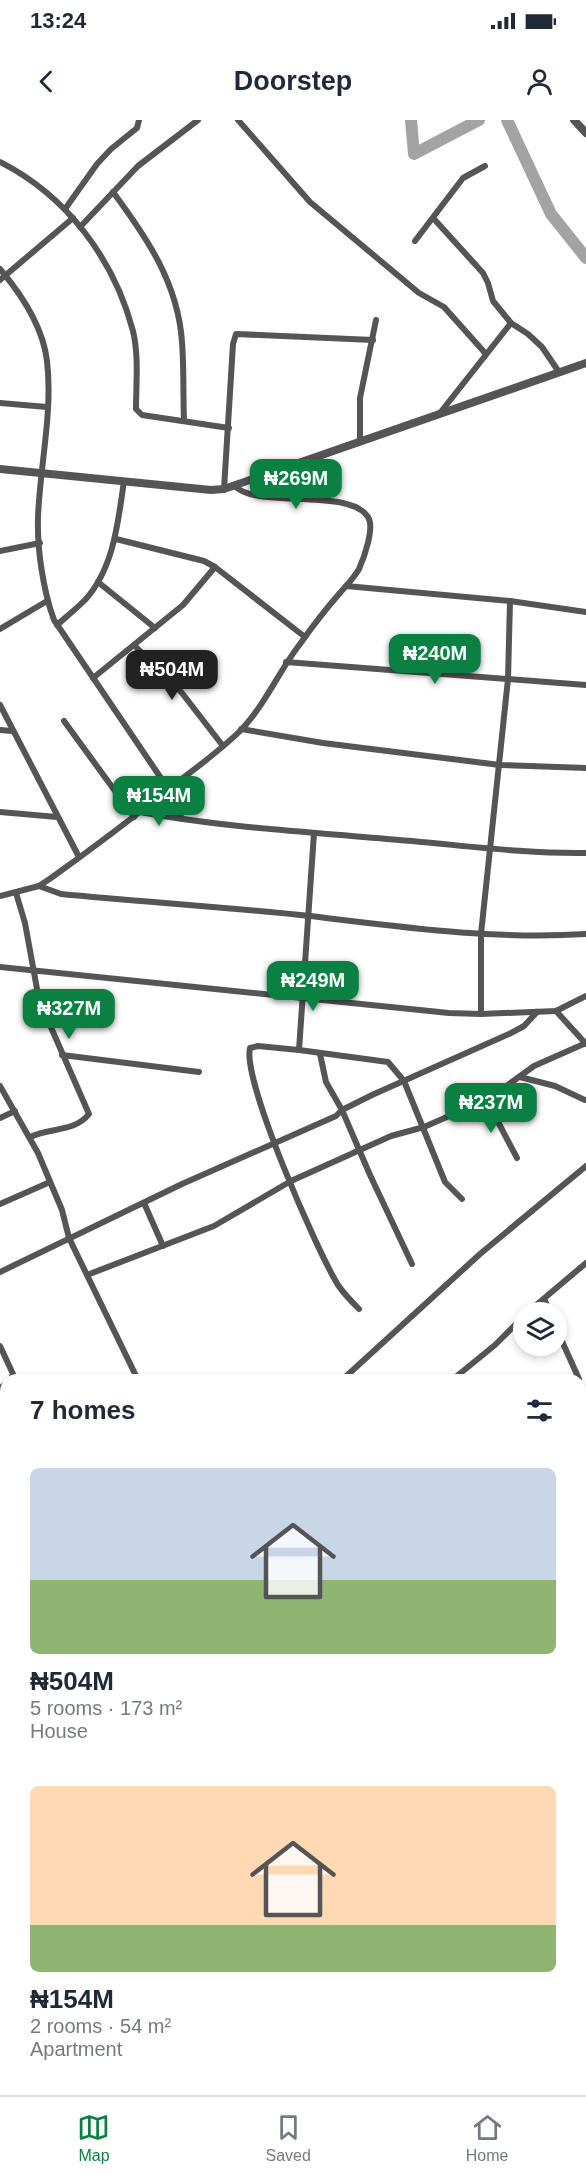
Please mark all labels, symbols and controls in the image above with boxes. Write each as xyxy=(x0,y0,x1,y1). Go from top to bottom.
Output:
text: 13:24 xyxy=(30,8,86,33)
icon: back xyxy=(30,65,63,98)
icon: person xyxy=(523,65,556,98)
text: Doorstep xyxy=(234,66,352,96)
pin: ₦269M xyxy=(254,459,338,510)
text: ₦269M xyxy=(264,467,328,489)
pin: ₦240M xyxy=(393,634,477,685)
text: ₦240M xyxy=(403,642,467,664)
pin: ₦504M xyxy=(130,650,214,701)
text: ₦504M xyxy=(140,658,204,680)
pin: ₦154M xyxy=(117,776,201,827)
text: ₦154M xyxy=(127,784,191,806)
pin: ₦249M xyxy=(271,961,355,1012)
text: ₦249M xyxy=(281,969,345,991)
pin: ₦327M xyxy=(27,989,111,1040)
text: ₦327M xyxy=(37,997,101,1019)
pin: ₦237M xyxy=(449,1083,533,1134)
text: ₦237M xyxy=(459,1091,523,1113)
map controls xyxy=(513,1302,567,1356)
button: layers xyxy=(513,1302,567,1356)
icon: filters xyxy=(523,1394,556,1427)
text: 7 homes xyxy=(30,1395,136,1425)
icon: home xyxy=(239,1507,347,1615)
text: ₦504M xyxy=(30,1666,114,1696)
text: 5 rooms · 173 m² xyxy=(30,1697,182,1719)
text: House xyxy=(30,1720,88,1742)
icon: home xyxy=(239,1825,347,1933)
text: ₦154M xyxy=(30,1984,114,2014)
text: 2 rooms · 54 m² xyxy=(30,2015,171,2037)
text: Apartment xyxy=(30,2038,122,2060)
tab: Map xyxy=(77,2111,110,2165)
tab: Saved xyxy=(265,2111,311,2165)
tab: Home xyxy=(466,2111,508,2165)

